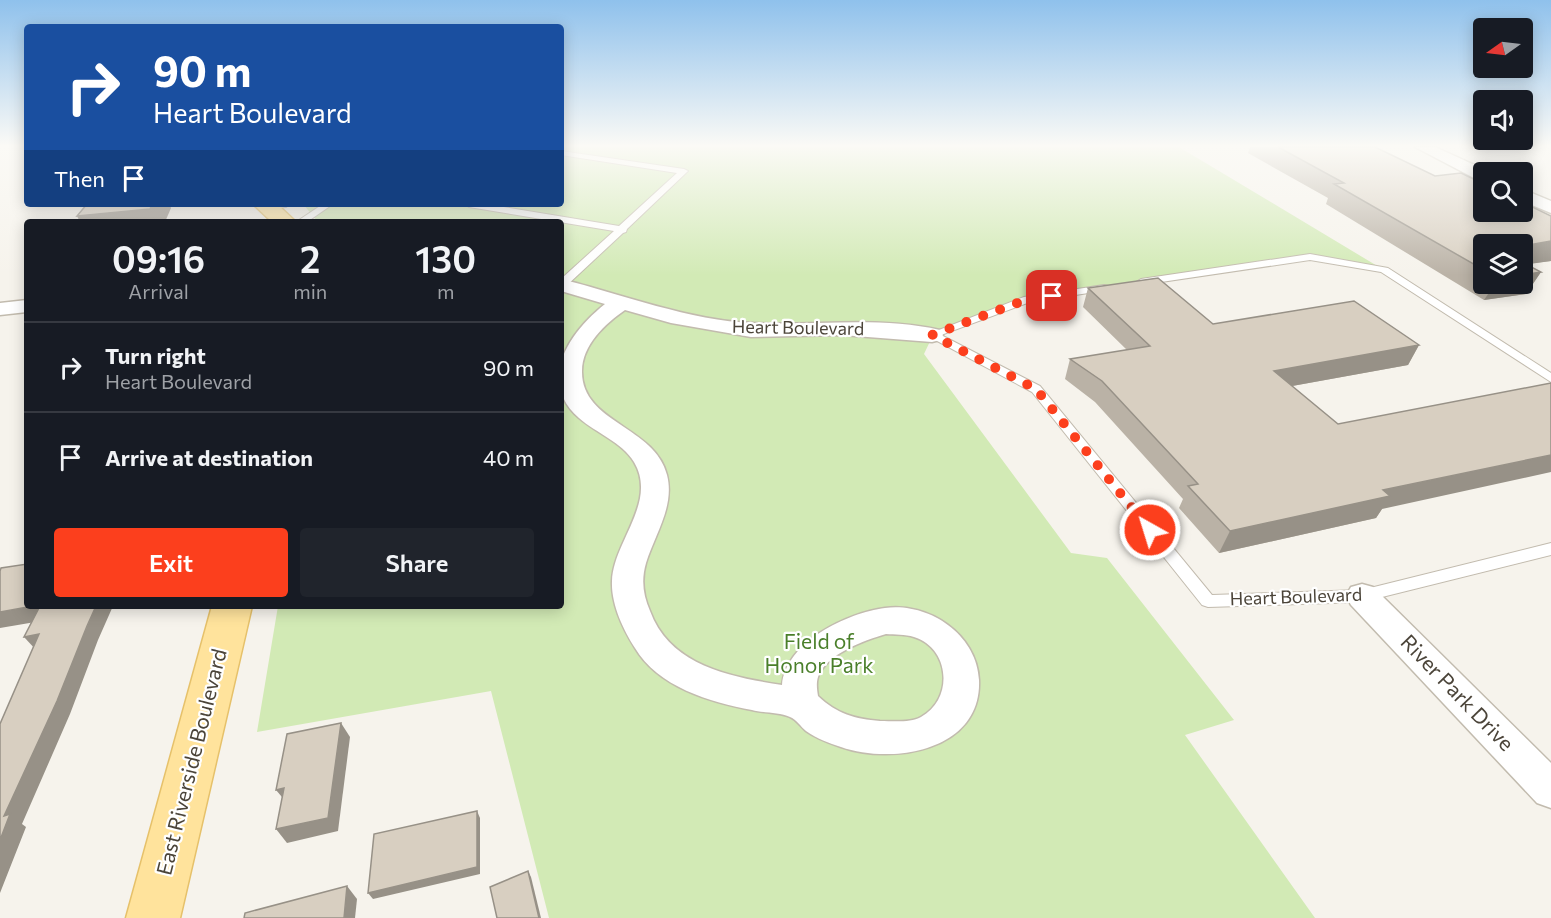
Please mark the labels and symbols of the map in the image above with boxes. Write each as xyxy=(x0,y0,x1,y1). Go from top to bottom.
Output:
north arrow xyxy=(1473,18,1533,78)
pin xyxy=(1026,270,1077,321)
street label: Heart Boulevard xyxy=(732,315,864,339)
position arrow xyxy=(1118,498,1182,562)
street label: Heart Boulevard xyxy=(1229,583,1363,609)
park label: Field of Honor Park xyxy=(764,628,874,677)
street label: River Park Drive xyxy=(1396,629,1520,755)
street label: East Riverside Boulevard xyxy=(150,646,231,877)

